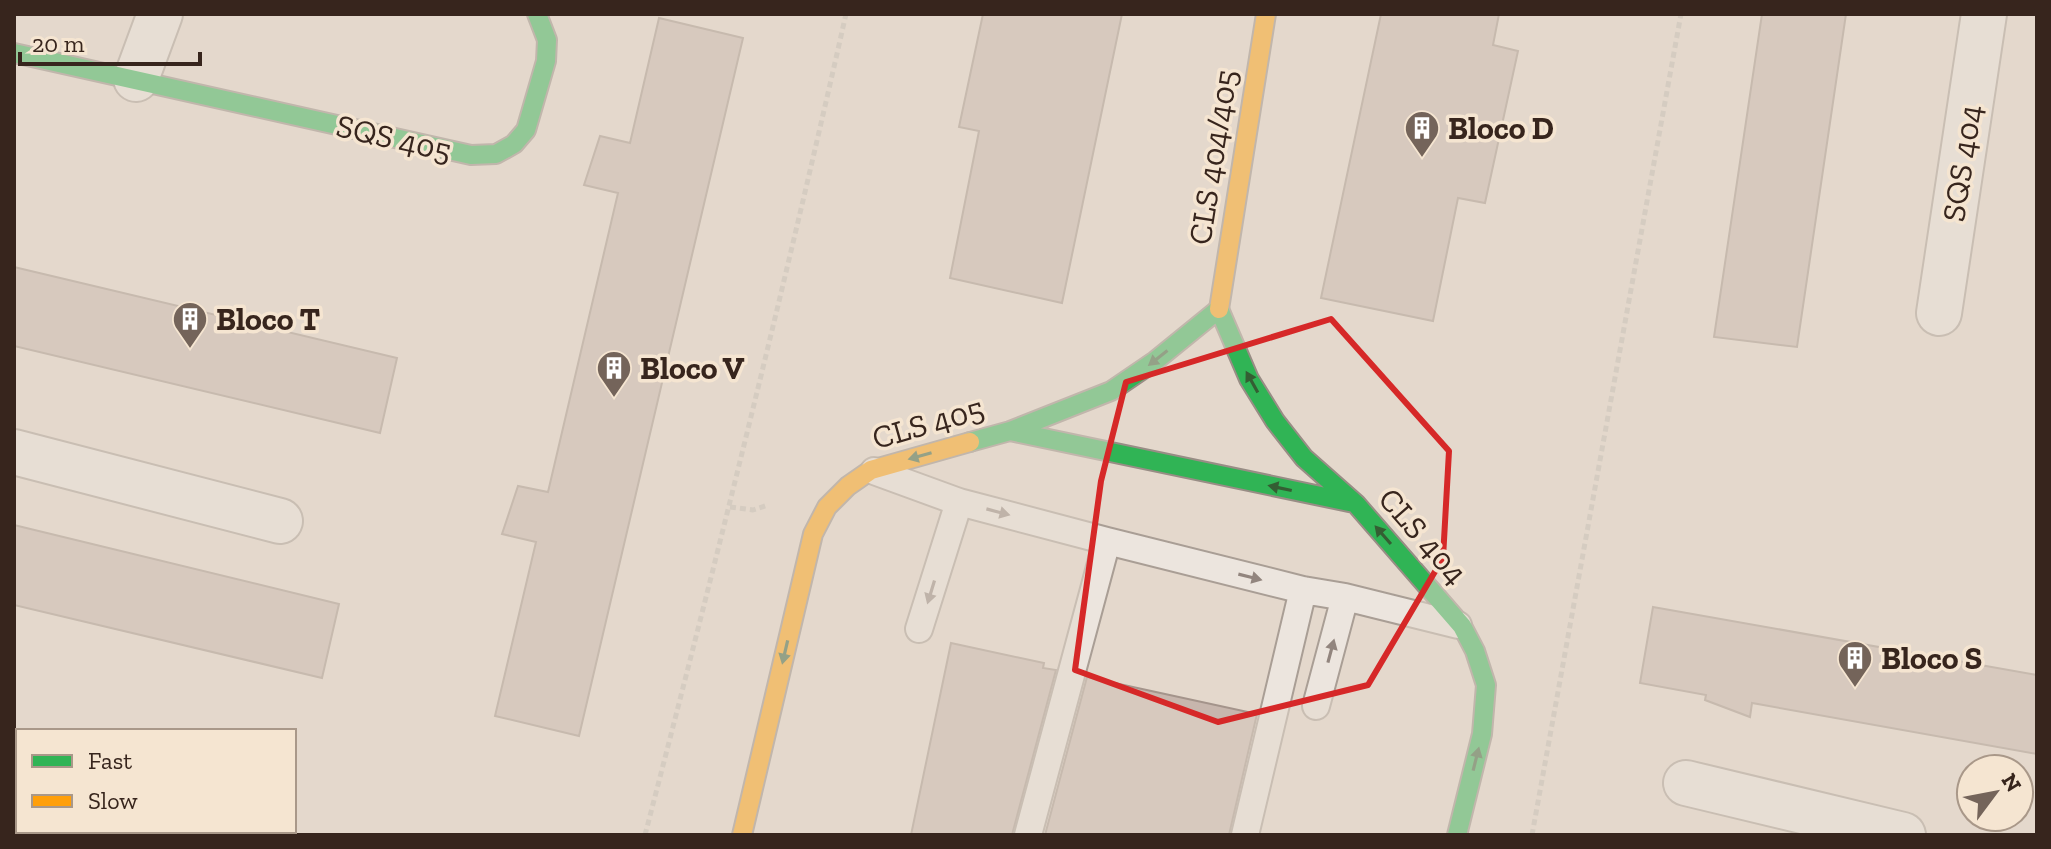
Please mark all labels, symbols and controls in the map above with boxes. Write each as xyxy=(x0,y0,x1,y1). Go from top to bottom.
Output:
scale bar xyxy=(20,16,200,66)
text: 20 m xyxy=(32,29,85,58)
street label: CLS 404/405 xyxy=(1180,67,1246,247)
street label: SQS 404 xyxy=(1934,102,1990,224)
street label: SQS 405 xyxy=(333,106,455,170)
building icon: Bloco D xyxy=(1403,109,1441,159)
place label: Bloco D xyxy=(1448,109,1554,147)
building icon: Bloco T xyxy=(171,300,209,350)
place label: Bloco T xyxy=(216,300,321,338)
building icon: Bloco V xyxy=(595,349,633,399)
place label: Bloco V xyxy=(640,349,744,387)
one-way arrow xyxy=(1148,349,1168,366)
one-way arrow xyxy=(1245,371,1259,393)
street label: CLS 405 xyxy=(868,389,988,457)
one-way arrow xyxy=(907,450,931,463)
street label: CLS 404 xyxy=(1371,480,1475,592)
one-way arrow xyxy=(1267,481,1292,494)
one-way arrow xyxy=(986,506,1010,519)
one-way arrow xyxy=(1375,525,1392,545)
one-way arrow xyxy=(1237,571,1262,583)
one-way arrow xyxy=(924,580,937,604)
one-way arrow xyxy=(778,639,791,664)
one-way arrow xyxy=(1325,639,1337,664)
building icon: Bloco S xyxy=(1836,639,1874,689)
place label: Bloco S xyxy=(1881,639,1982,677)
legend xyxy=(16,729,296,833)
text: Fast xyxy=(88,746,132,775)
one-way arrow xyxy=(1470,747,1482,772)
north arrow xyxy=(1955,753,2035,833)
text: N xyxy=(1996,768,2028,797)
text: Slow xyxy=(88,786,138,815)

